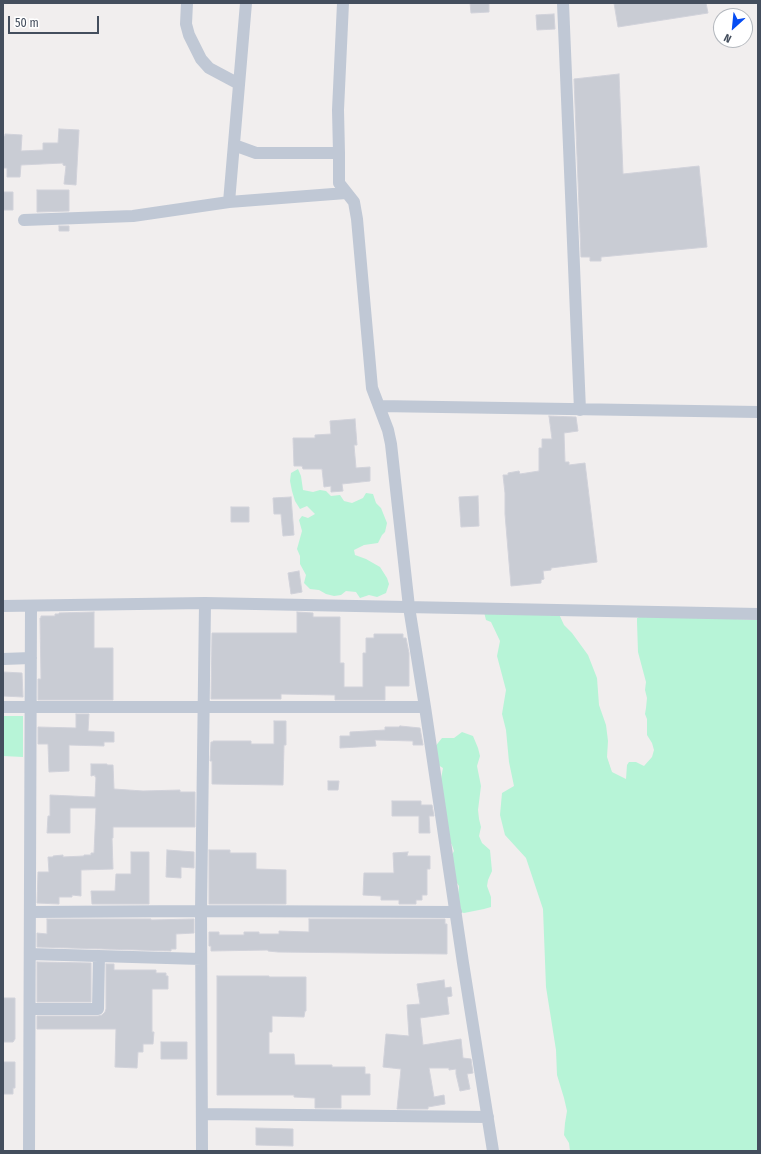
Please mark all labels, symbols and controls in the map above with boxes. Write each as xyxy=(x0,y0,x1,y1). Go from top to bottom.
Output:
scale bar xyxy=(10,8,101,34)
north arrow xyxy=(713,8,753,48)
text: 50 m xyxy=(15,16,39,30)
text: N xyxy=(722,31,734,46)

